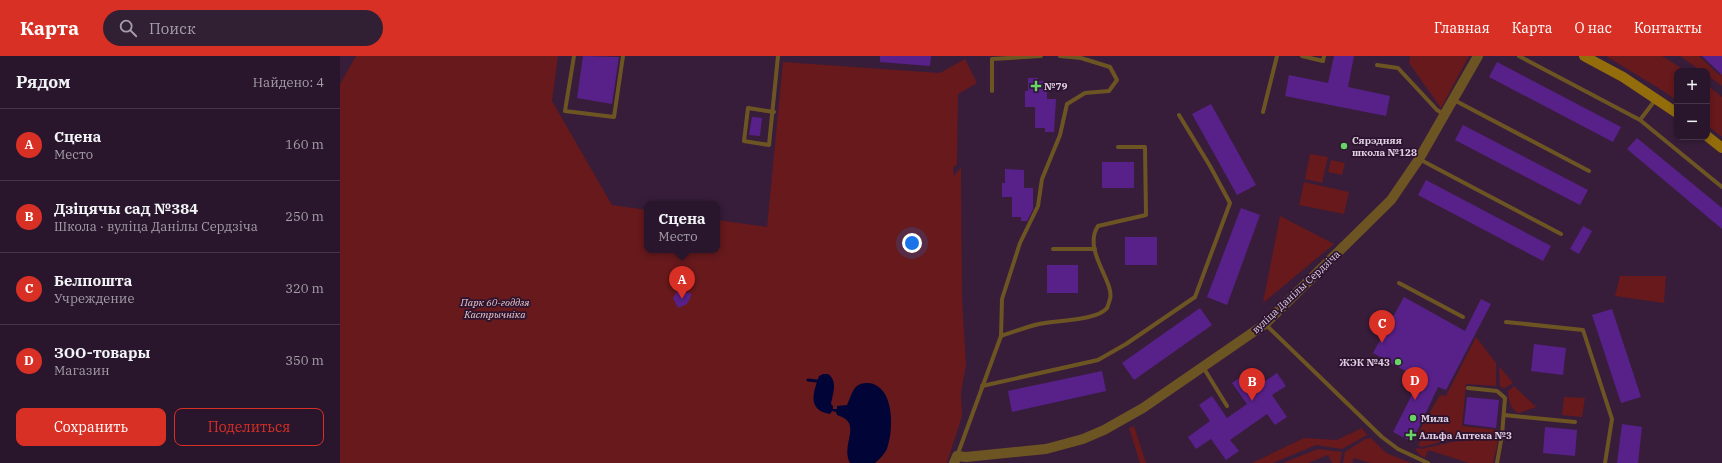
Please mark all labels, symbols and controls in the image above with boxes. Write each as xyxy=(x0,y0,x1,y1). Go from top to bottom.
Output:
search box xyxy=(103,10,383,46)
text: Карта xyxy=(20,16,79,40)
icon: search xyxy=(117,17,139,39)
text: Поиск xyxy=(149,19,196,38)
text: Главная xyxy=(1434,19,1490,37)
text: Карта xyxy=(1512,19,1553,37)
text: О нас xyxy=(1575,19,1612,37)
text: Контакты xyxy=(1634,19,1702,37)
map controls xyxy=(1674,68,1710,140)
button: + xyxy=(1674,68,1710,104)
text: Рядом xyxy=(16,71,71,93)
text: Найдено: 4 xyxy=(253,74,324,91)
place label: №79 xyxy=(1044,80,1067,93)
marker: №79 xyxy=(1031,81,1041,91)
button: − xyxy=(1674,104,1710,140)
text: Сцена xyxy=(54,127,101,146)
place label: Сярэдняя школа №128 xyxy=(1352,134,1417,159)
text: A xyxy=(24,136,34,153)
text: 160 m xyxy=(285,136,324,153)
marker: Сярэдняя школа №128 xyxy=(1339,141,1349,151)
text: Место xyxy=(54,146,93,163)
text: Дзіцячы сад №384 xyxy=(54,199,198,218)
popup xyxy=(644,201,720,253)
text: B xyxy=(24,208,34,225)
text: 250 m xyxy=(285,208,324,225)
text: Сцена xyxy=(658,209,706,228)
text: Школа · вуліца Данілы Сердзіча xyxy=(54,218,258,235)
text: Место xyxy=(658,228,697,245)
your location xyxy=(902,233,922,253)
street label: вуліца Данілы Сердзіча xyxy=(1249,247,1343,336)
pin: A xyxy=(669,266,695,299)
text: Белпошта xyxy=(54,271,132,290)
text: C xyxy=(25,280,33,297)
text: 320 m xyxy=(285,280,324,297)
text: Учреждение xyxy=(54,290,134,307)
park label: Парк 60-годдзя Кастрычніка xyxy=(460,296,530,321)
pin: C xyxy=(1369,310,1395,343)
text: ЗОО-товары xyxy=(54,343,150,362)
text: D xyxy=(24,352,34,369)
text: 350 m xyxy=(285,352,324,369)
place label: ЖЭК №43 xyxy=(1339,356,1390,369)
marker: ЖЭК №43 xyxy=(1393,357,1403,367)
text: Магазин xyxy=(54,362,110,379)
pin: D xyxy=(1402,367,1428,400)
pin: B xyxy=(1239,368,1265,401)
button: Сохранить xyxy=(16,408,166,446)
button: Поделиться xyxy=(174,408,324,446)
place label: Мила xyxy=(1421,412,1449,425)
marker: Мила xyxy=(1408,413,1418,423)
place label: Альфа Аптека №3 xyxy=(1419,429,1512,442)
marker: Альфа Аптека №3 xyxy=(1406,430,1416,440)

